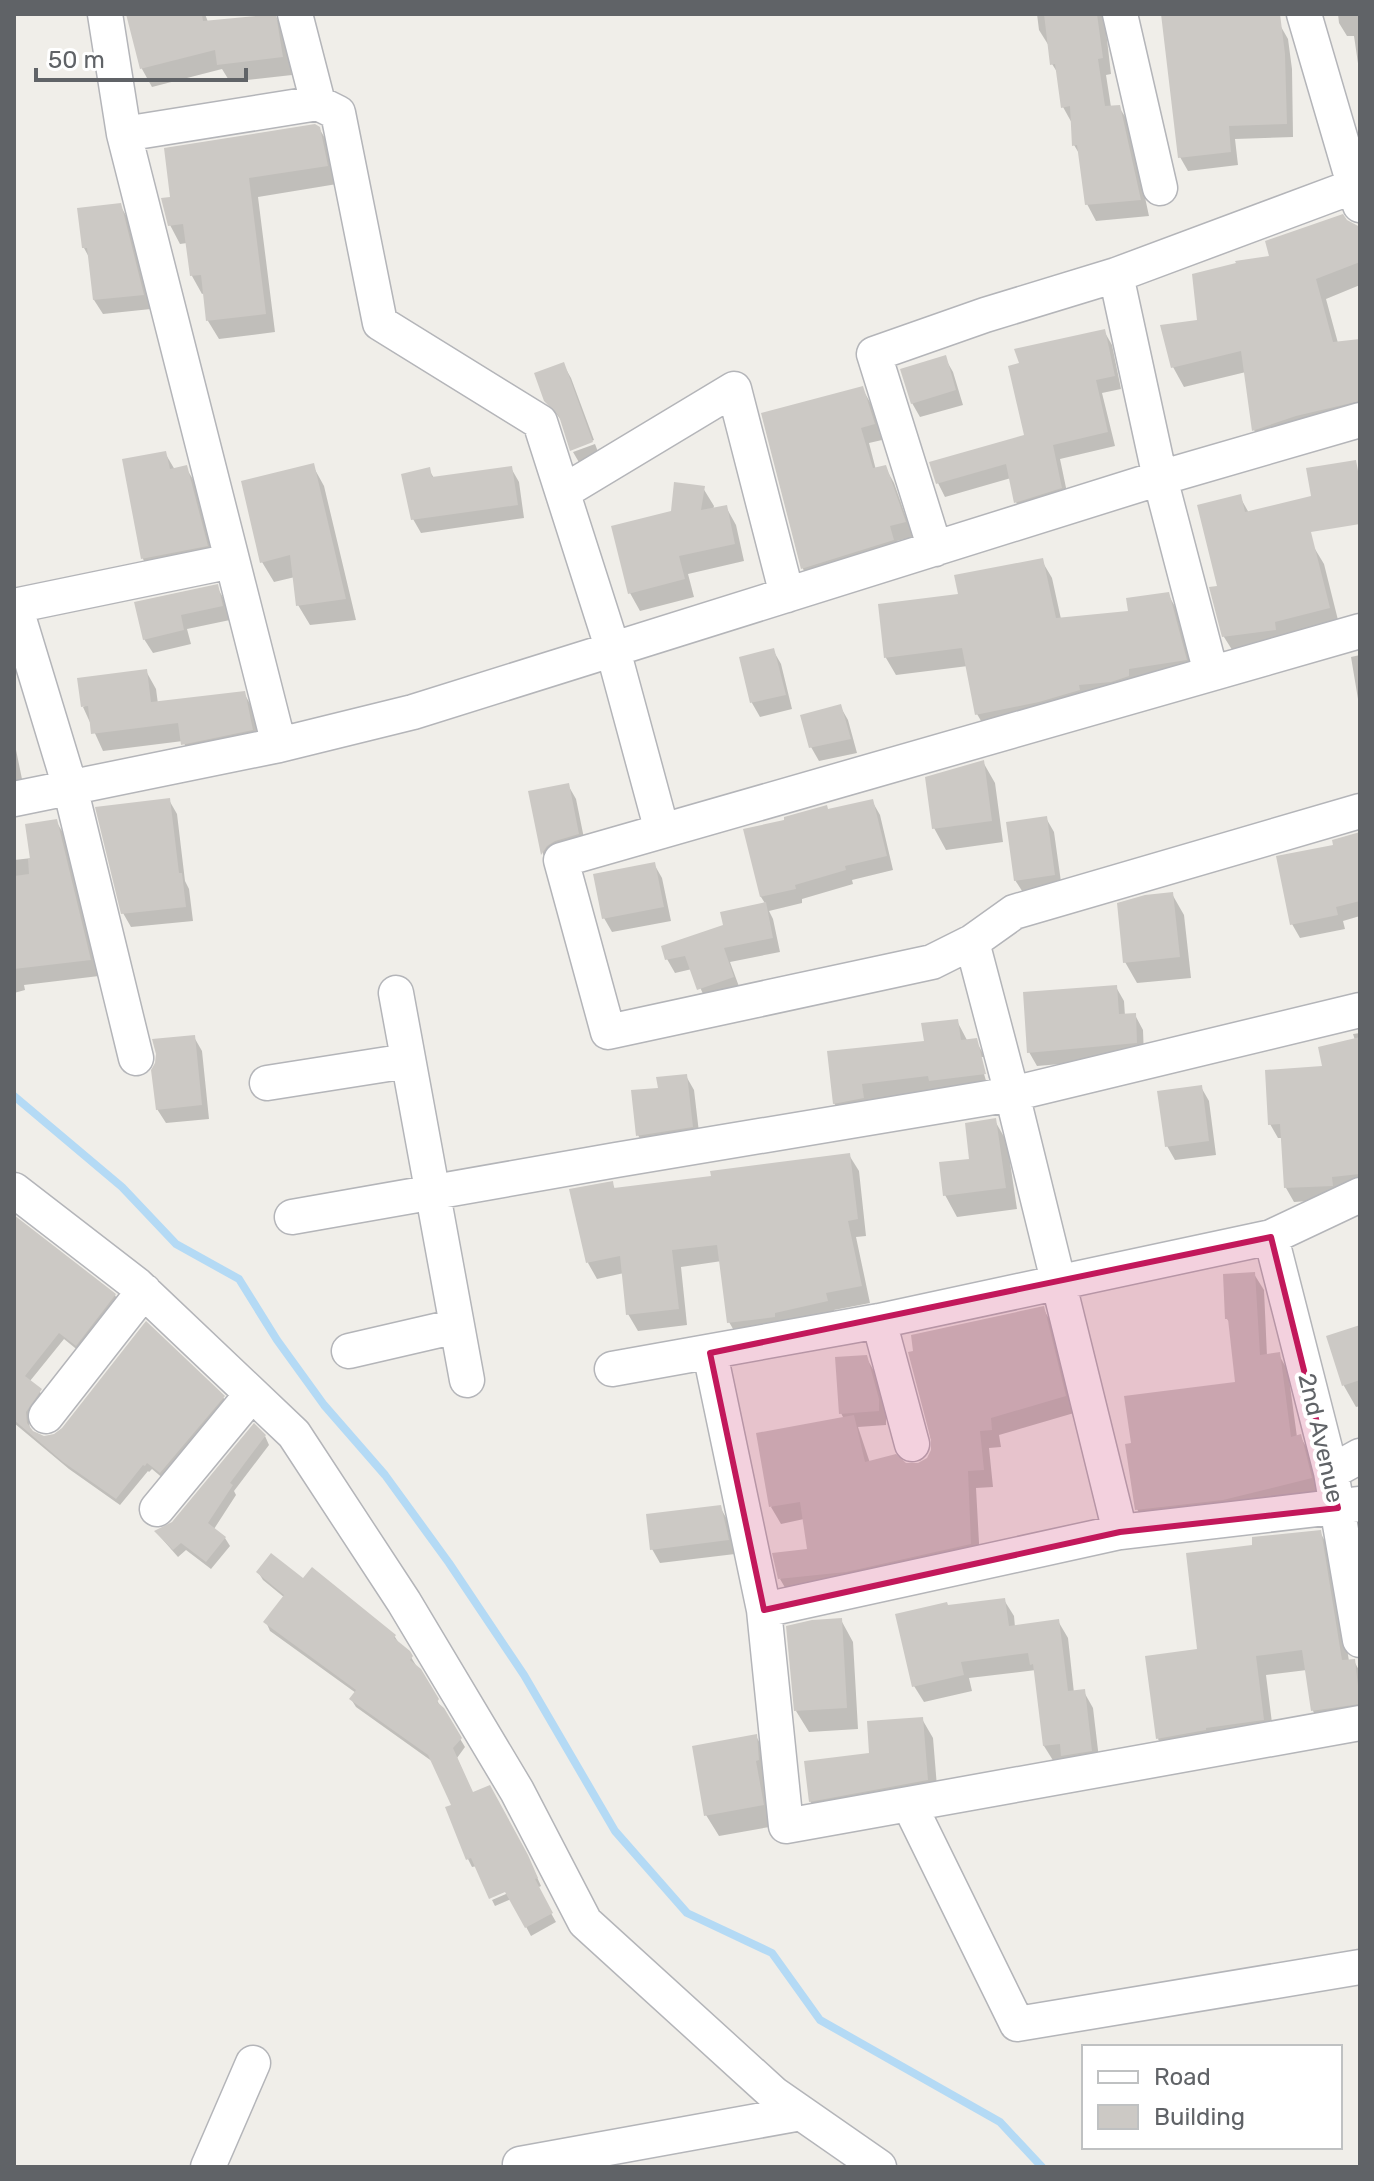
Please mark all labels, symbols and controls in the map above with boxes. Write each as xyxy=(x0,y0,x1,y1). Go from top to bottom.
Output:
scale bar xyxy=(36,32,246,82)
text: 50 m xyxy=(48,46,105,74)
street label: 2nd Avenue xyxy=(1292,1370,1350,1506)
legend xyxy=(1082,2045,1342,2149)
text: Road xyxy=(1154,2063,1211,2091)
text: Building xyxy=(1154,2103,1245,2131)

